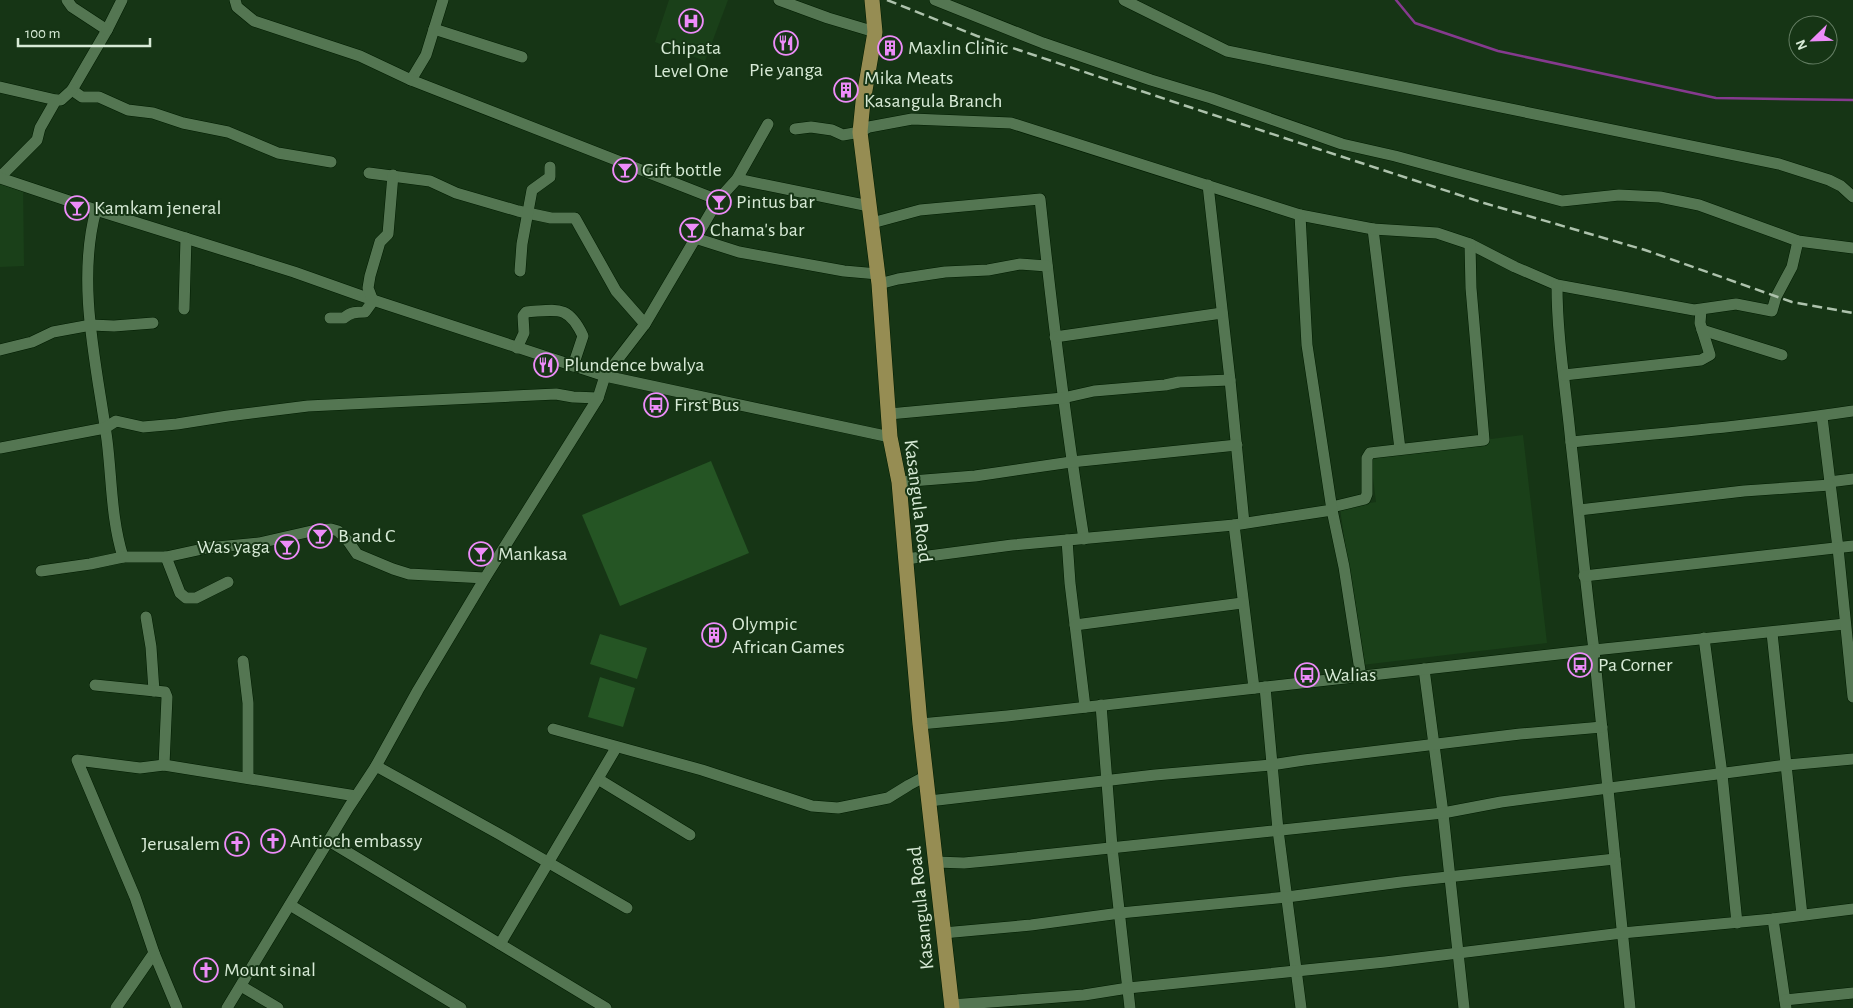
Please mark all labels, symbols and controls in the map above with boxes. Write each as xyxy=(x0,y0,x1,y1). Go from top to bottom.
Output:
hospital icon: Chipata Level One xyxy=(678,8,704,34)
scale bar xyxy=(18,15,150,47)
north arrow xyxy=(1788,15,1838,65)
text: 100 m xyxy=(25,26,60,41)
restaurant icon: Pie yanga xyxy=(773,30,799,56)
building icon: Maxlin Clinic xyxy=(877,35,903,61)
text: N xyxy=(1794,37,1810,52)
place label: Chipata Level One xyxy=(653,38,729,81)
place label: Maxlin Clinic xyxy=(908,38,1008,58)
place label: Pie yanga xyxy=(749,60,823,80)
place label: Mika Meats Kasangula Branch xyxy=(864,68,1002,111)
building icon: Mika Meats Kasangula Branch xyxy=(833,77,859,103)
bar icon: Gift bottle xyxy=(612,157,638,183)
place label: Gift bottle xyxy=(642,160,722,180)
bar icon: Pintus bar xyxy=(706,189,732,215)
place label: Pintus bar xyxy=(736,192,815,212)
bar icon: Kamkam jeneral xyxy=(64,195,90,221)
place label: Kamkam jeneral xyxy=(94,198,221,218)
bar icon: Chama's bar xyxy=(679,217,705,243)
place label: Chama's bar xyxy=(710,220,805,240)
restaurant icon: Plundence bwalya xyxy=(533,352,559,378)
place label: Plundence bwalya xyxy=(564,355,705,375)
bus stop icon: First Bus xyxy=(643,392,669,418)
place label: First Bus xyxy=(674,395,739,415)
street label: Kasangula Road xyxy=(901,438,935,564)
bar icon: B and C xyxy=(307,523,333,549)
place label: B and C xyxy=(338,526,395,546)
bar icon: Was yaga xyxy=(274,534,300,560)
place label: Was yaga xyxy=(197,537,270,557)
bar icon: Mankasa xyxy=(468,541,494,567)
place label: Mankasa xyxy=(498,544,568,564)
place label: Olympic African Games xyxy=(732,614,845,657)
building icon: Olympic African Games xyxy=(701,622,727,648)
bus stop icon: Pa Corner xyxy=(1567,652,1593,678)
place label: Pa Corner xyxy=(1598,655,1673,675)
bus stop icon: Walias xyxy=(1294,662,1320,688)
place label: Walias xyxy=(1324,665,1376,685)
church icon: Antioch embassy xyxy=(260,828,286,854)
church icon: Jerusalem xyxy=(224,831,250,857)
place label: Antioch embassy xyxy=(290,831,423,851)
place label: Jerusalem xyxy=(142,834,220,854)
street label: Kasangula Road xyxy=(905,845,937,971)
church icon: Mount sinal xyxy=(193,957,219,983)
place label: Mount sinal xyxy=(224,960,316,980)

